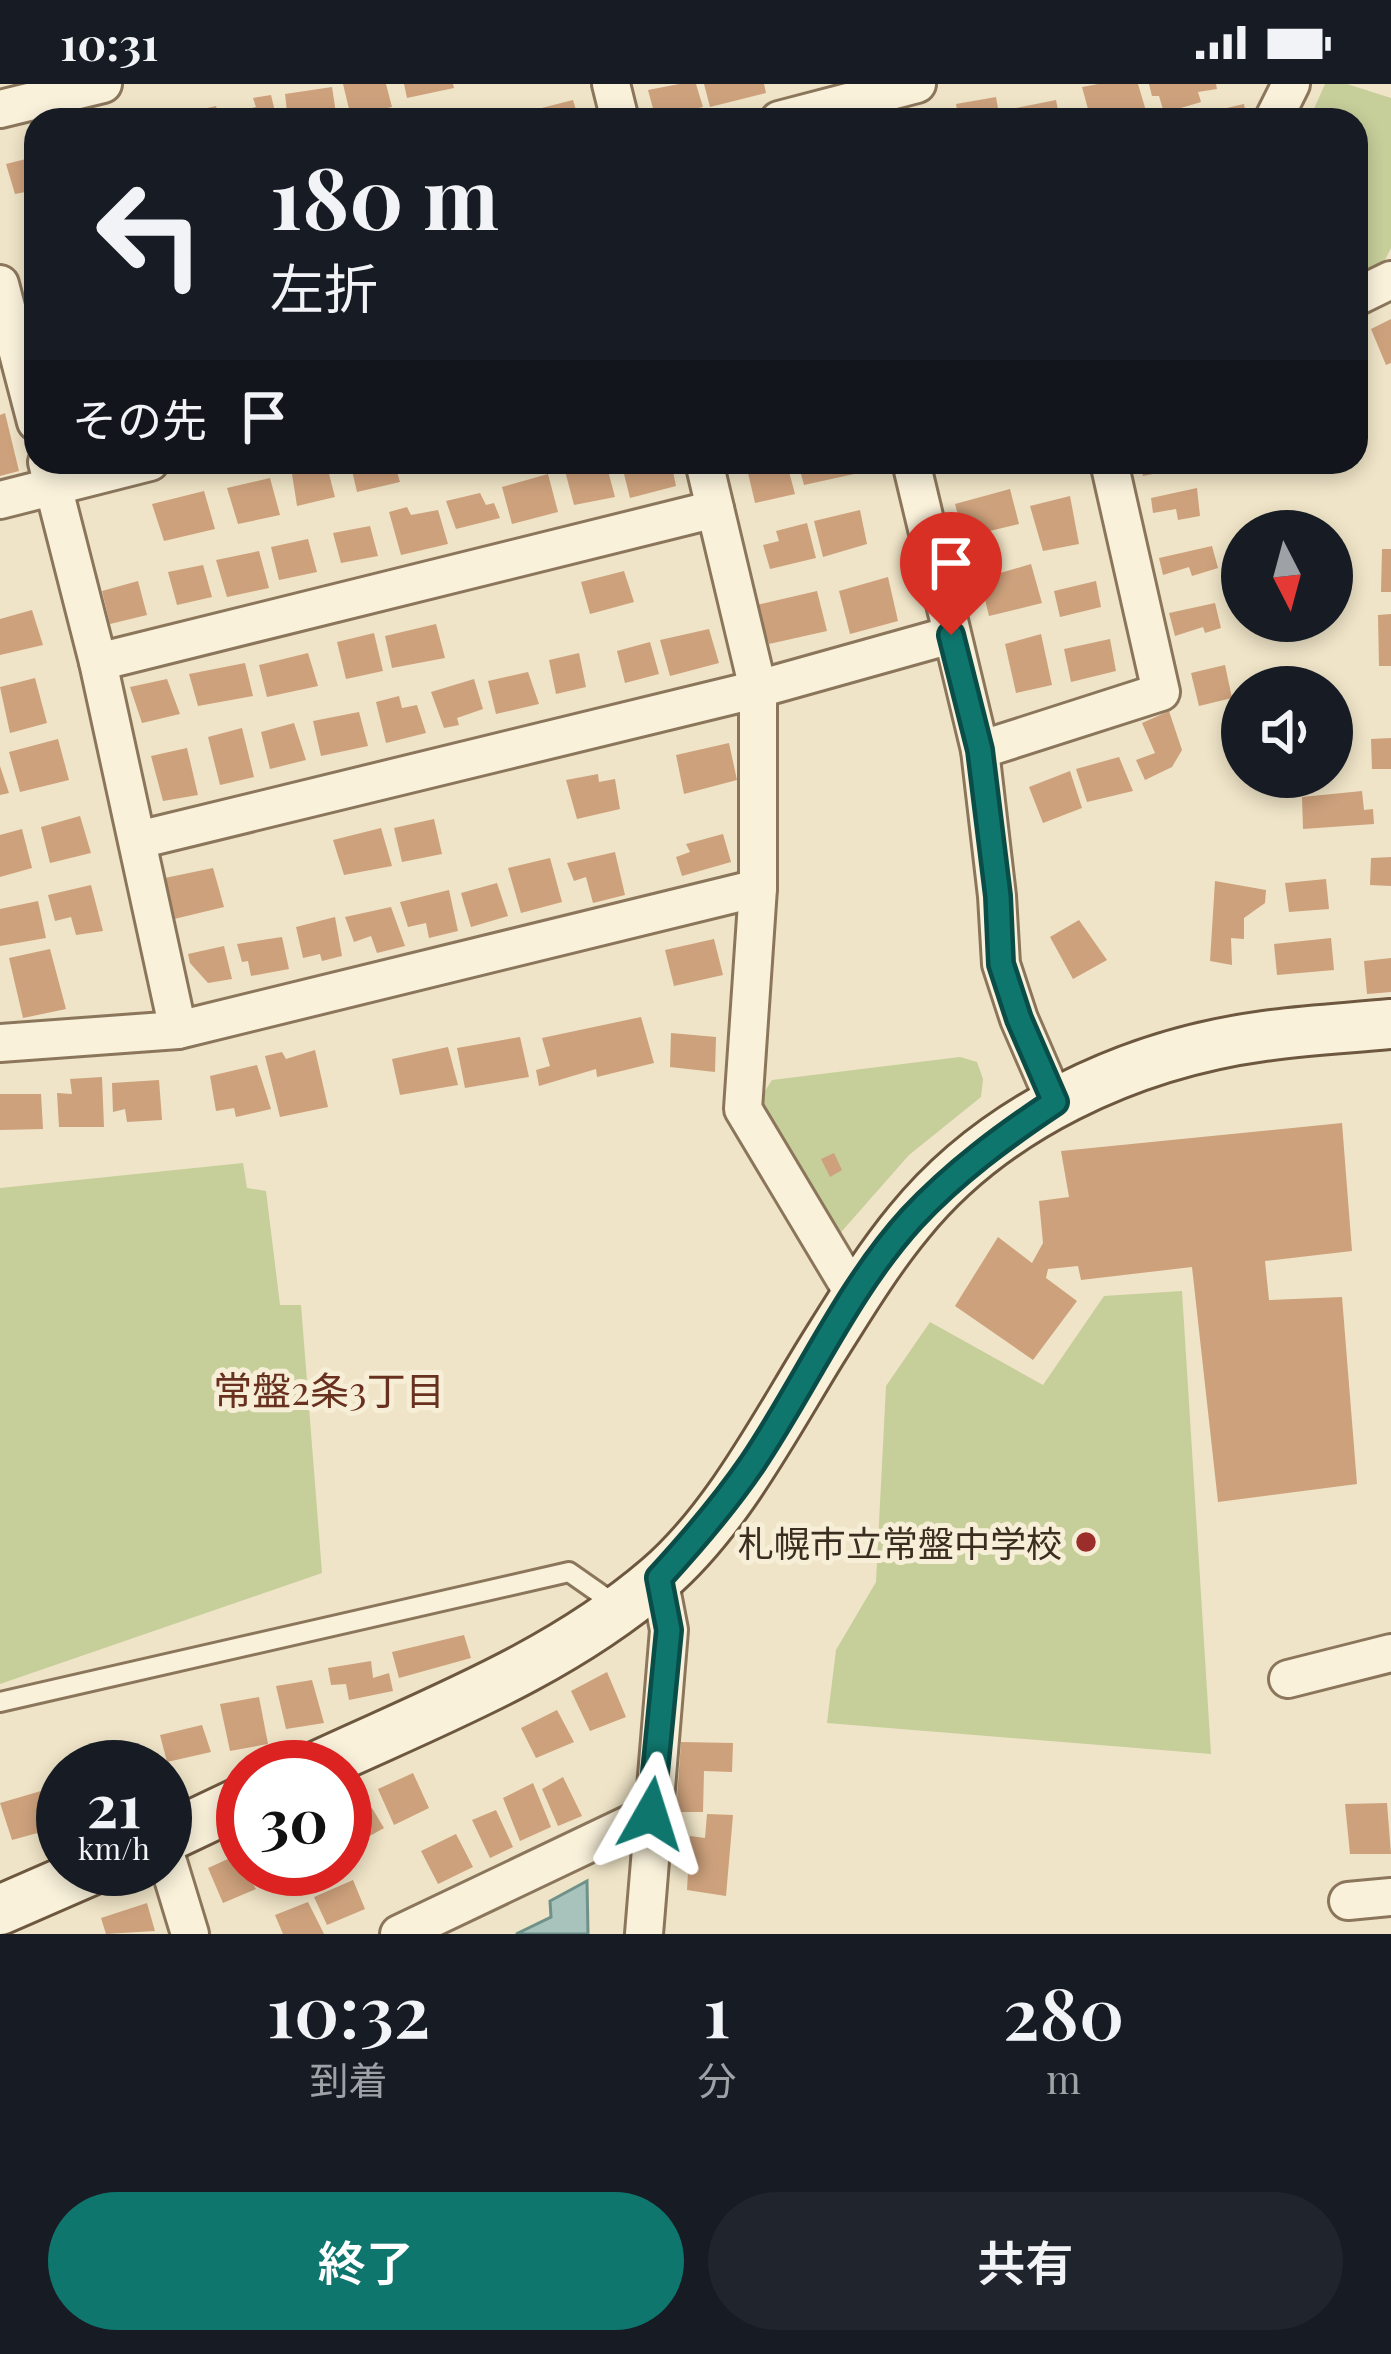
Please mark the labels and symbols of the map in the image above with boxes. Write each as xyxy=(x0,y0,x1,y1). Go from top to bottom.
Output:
north arrow xyxy=(1221,510,1353,642)
pin xyxy=(900,512,1002,635)
district label: 常盤2条3丁目 xyxy=(213,1363,445,1415)
place label: 札幌市立常盤中学校 xyxy=(738,1518,1062,1566)
marker: 札幌市立常盤中学校 xyxy=(1073,1529,1099,1555)
speed limit sign: 30 xyxy=(216,1740,372,1896)
position arrow xyxy=(588,1751,714,1877)

